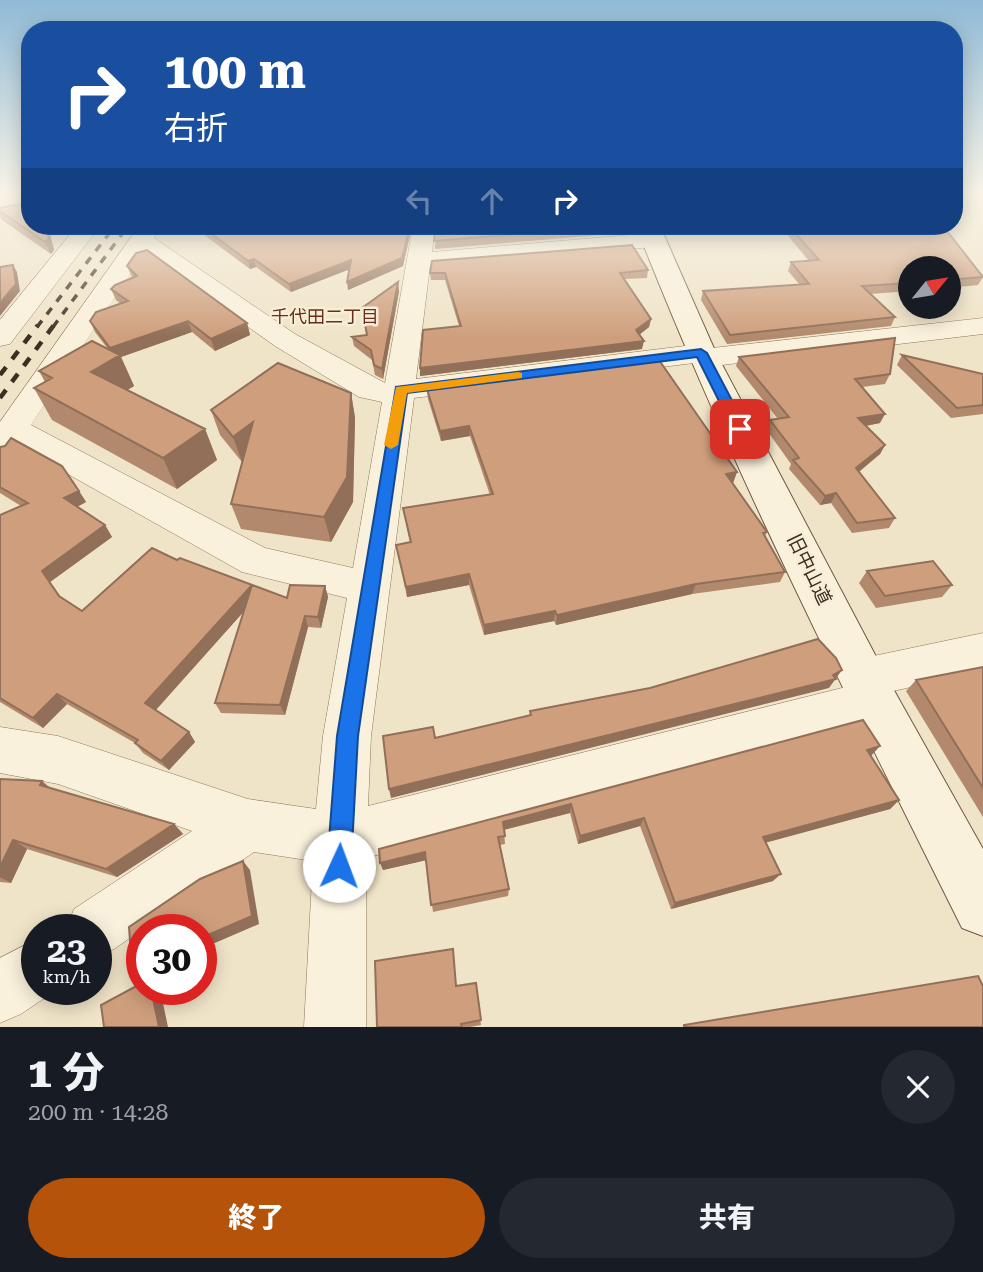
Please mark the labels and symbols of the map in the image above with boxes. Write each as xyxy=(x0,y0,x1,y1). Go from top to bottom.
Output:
north arrow xyxy=(898,256,961,318)
district label: 千代田二丁目 xyxy=(271,306,379,327)
pin xyxy=(710,399,770,459)
street label: 旧中山道 xyxy=(783,530,837,608)
position arrow xyxy=(302,829,376,903)
speed limit sign: 30 xyxy=(126,914,217,1005)

